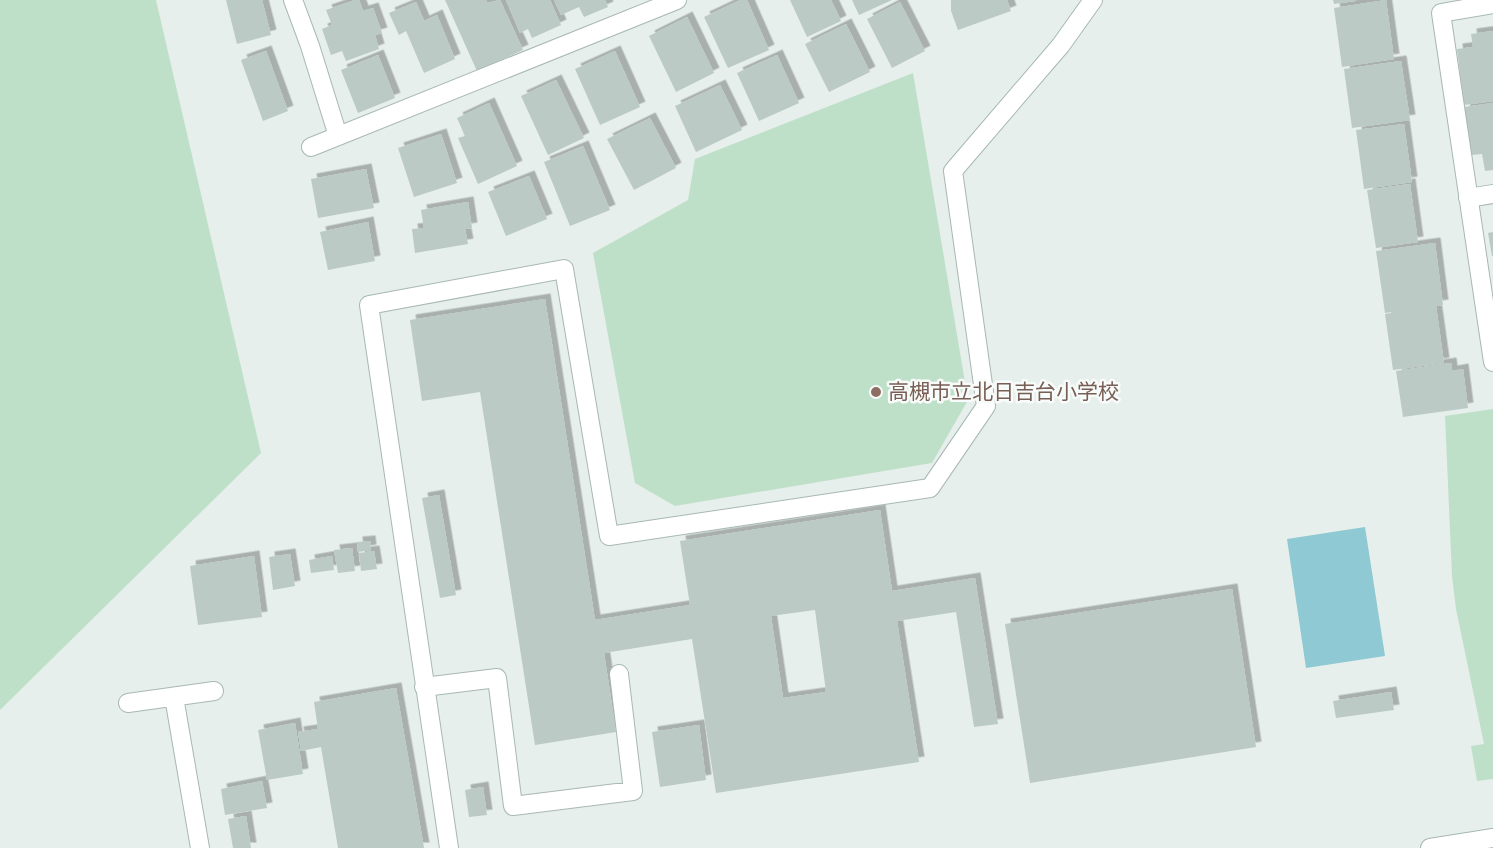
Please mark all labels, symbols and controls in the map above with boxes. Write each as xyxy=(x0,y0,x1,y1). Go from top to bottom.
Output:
place label: 高槻市立北日吉台小学校 xyxy=(888,378,1119,405)
marker: 高槻市立北日吉台小学校 xyxy=(869,385,883,399)

